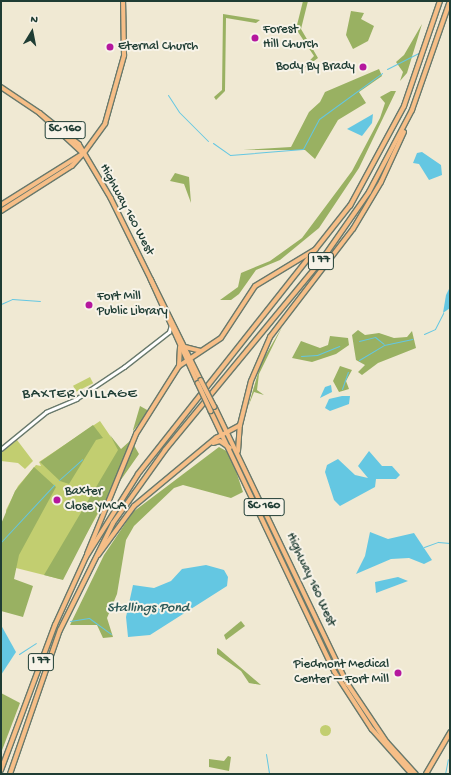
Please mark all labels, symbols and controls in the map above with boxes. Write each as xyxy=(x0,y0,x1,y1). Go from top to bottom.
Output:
north arrow xyxy=(12,12,52,52)
text: N xyxy=(30,14,39,27)
place label: Forest Hill Church xyxy=(263,23,318,54)
marker: Forest Hill Church xyxy=(250,33,260,43)
place label: Eternal Church xyxy=(118,39,198,55)
marker: Eternal Church xyxy=(105,42,115,52)
place label: Body By Brady xyxy=(276,59,355,75)
marker: Body By Brady xyxy=(358,62,368,72)
road number: SC 160 xyxy=(44,120,86,140)
street label: Highway 160 West xyxy=(95,162,157,258)
road number: I 77 xyxy=(307,251,335,271)
place label: Fort Mill Public Library xyxy=(97,290,168,321)
marker: Fort Mill Public Library xyxy=(84,300,94,310)
district label: BAXTER VILLAGE xyxy=(22,386,138,404)
place label: Baxter Close YMCA xyxy=(65,485,126,516)
marker: Baxter Close YMCA xyxy=(52,495,62,505)
road number: SC 160 xyxy=(243,497,285,517)
street label: Highway 160 West xyxy=(281,531,339,629)
water label: Stallings Pond xyxy=(107,601,189,617)
road number: I 77 xyxy=(27,652,55,672)
place label: Piedmont Medical Center – Fort Mill xyxy=(293,658,389,689)
marker: Piedmont Medical Center – Fort Mill xyxy=(392,667,404,679)

